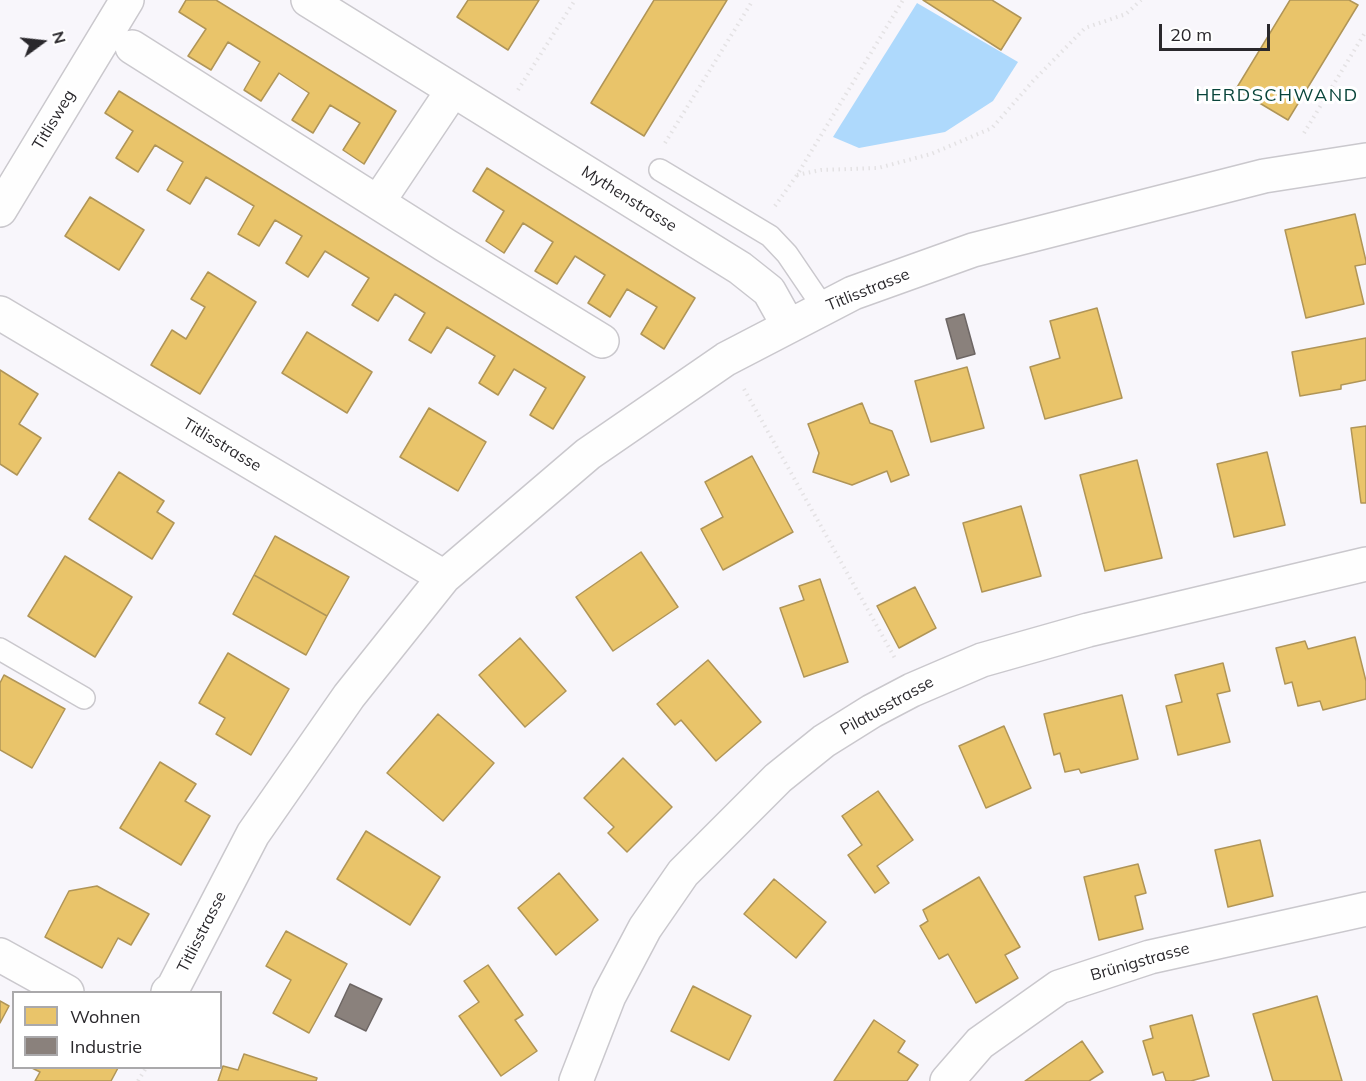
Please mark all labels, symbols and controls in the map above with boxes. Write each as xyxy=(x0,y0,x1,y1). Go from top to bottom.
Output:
north arrow xyxy=(12,12,72,72)
scale bar xyxy=(1162,12,1273,50)
text: 20 m xyxy=(1170,23,1212,46)
text: N xyxy=(48,29,71,46)
district label: HERDSCHWAND xyxy=(1195,85,1359,107)
street label: Titlisweg xyxy=(29,87,79,153)
street label: Mythenstrasse xyxy=(578,162,680,236)
street label: Titlisstrasse xyxy=(824,265,912,315)
street label: Titlisstrasse xyxy=(179,414,265,476)
street label: Pilatusstrasse xyxy=(837,672,937,740)
street label: Titlisstrasse xyxy=(173,888,231,976)
street label: Brünigstrasse xyxy=(1088,939,1192,985)
legend xyxy=(12,991,222,1069)
text: Wohnen xyxy=(70,1005,141,1028)
text: Industrie xyxy=(70,1035,142,1058)

